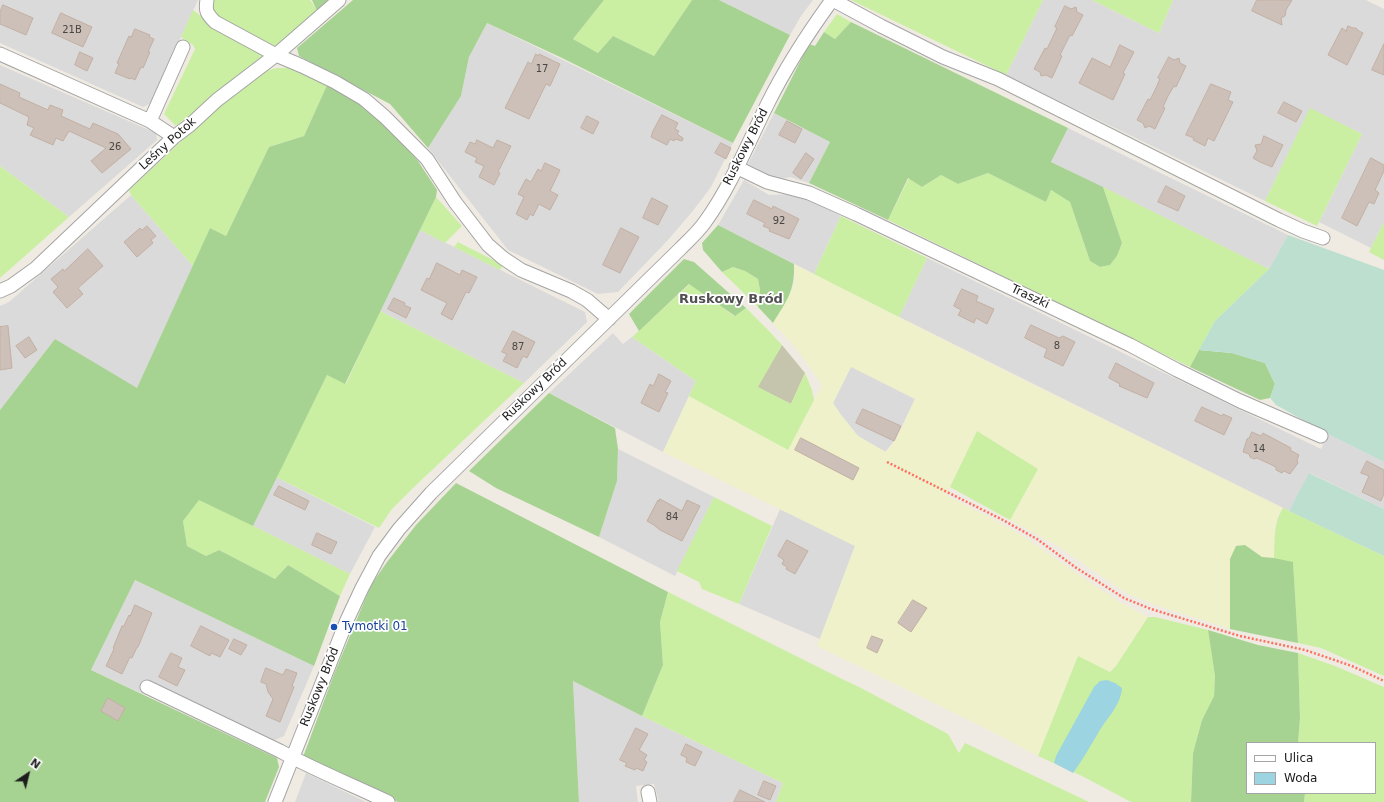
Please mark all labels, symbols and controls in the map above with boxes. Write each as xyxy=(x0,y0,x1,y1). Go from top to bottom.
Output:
house number: 21B xyxy=(62,24,82,36)
house number: 17 xyxy=(536,63,548,75)
street label: Ruskowy Bród xyxy=(720,106,772,188)
street label: Leśny Potok xyxy=(137,115,199,173)
house number: 26 xyxy=(109,141,121,153)
house number: 92 xyxy=(773,215,785,227)
street label: Traszki xyxy=(1009,282,1051,312)
district label: Ruskowy Bród xyxy=(679,292,783,308)
house number: 8 xyxy=(1054,340,1060,352)
house number: 87 xyxy=(512,341,524,353)
street label: Ruskowy Bród xyxy=(500,356,570,424)
house number: 14 xyxy=(1253,443,1265,455)
house number: 84 xyxy=(666,511,678,523)
place label: Tymotki 01 xyxy=(342,620,408,634)
marker: Tymotki 01 xyxy=(329,622,339,632)
street label: Ruskowy Bród xyxy=(298,645,342,729)
legend xyxy=(1246,742,1376,794)
text: Ulica xyxy=(1284,751,1313,765)
north arrow xyxy=(8,754,48,794)
text: N xyxy=(28,756,43,772)
text: Woda xyxy=(1284,771,1317,785)

